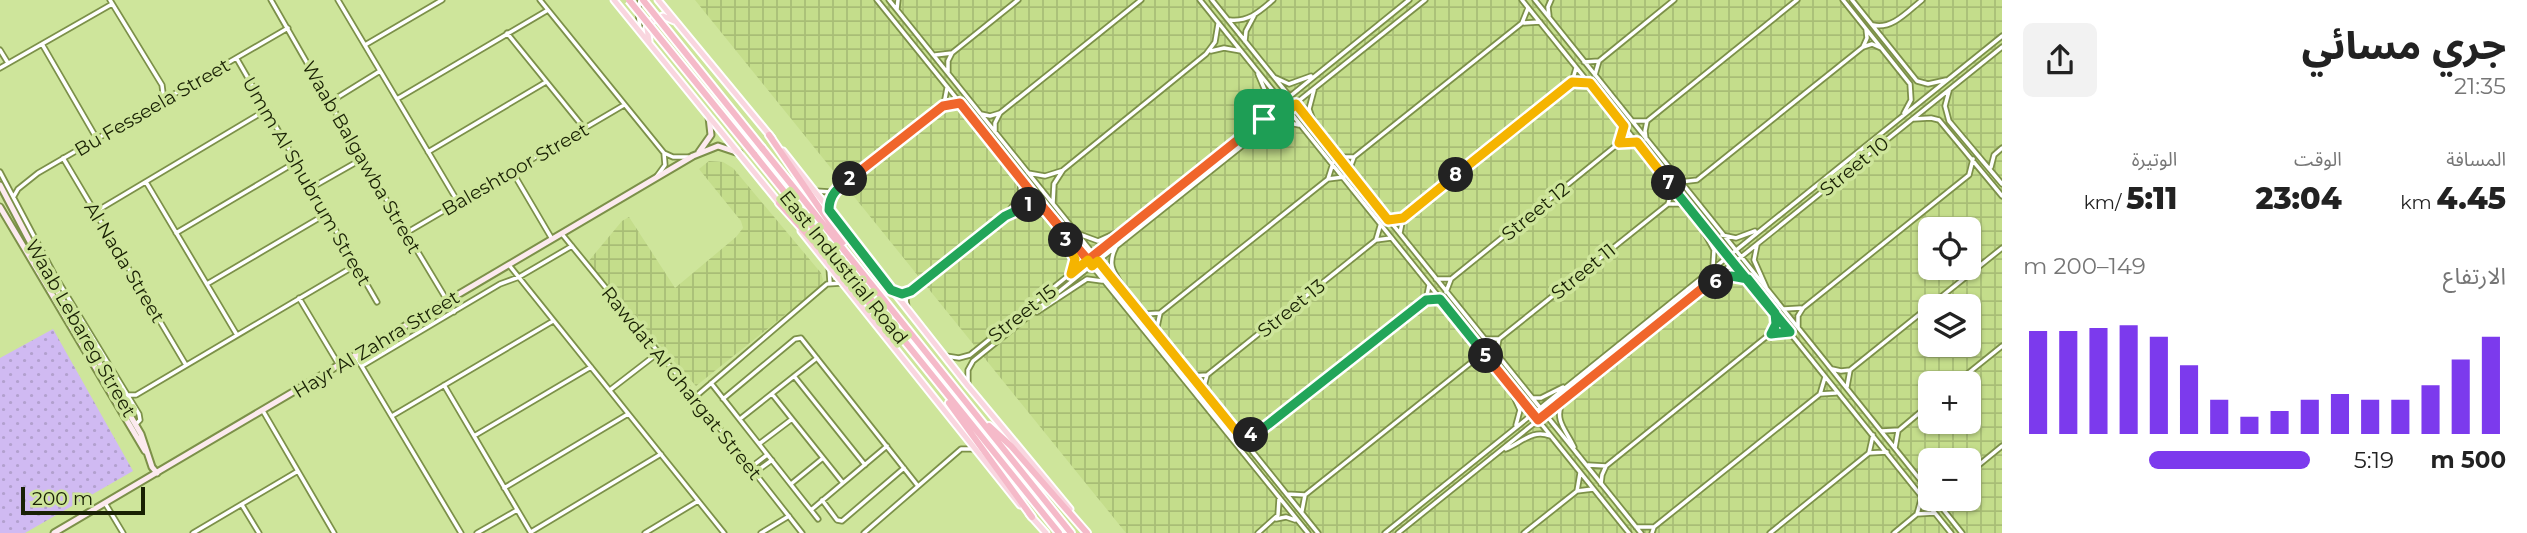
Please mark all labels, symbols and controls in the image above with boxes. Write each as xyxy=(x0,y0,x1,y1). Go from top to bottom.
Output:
text: جري مسائي xyxy=(2302,22,2506,69)
button: share xyxy=(2023,23,2097,97)
street label: Bu Fesseela Street xyxy=(71,53,234,161)
street label: Waab Balgawba Street xyxy=(297,57,426,258)
text: 21:35 xyxy=(2454,72,2506,100)
street label: Umm Al Shubrum Street xyxy=(237,73,376,290)
pin xyxy=(1234,89,1294,149)
icon: arrive xyxy=(1245,100,1283,138)
street label: Baleshtoor Street xyxy=(438,118,593,221)
street label: Street 10 xyxy=(1815,132,1893,201)
text: الوتيرة xyxy=(2132,148,2177,171)
text: الوقت xyxy=(2294,148,2342,171)
text: المسافة xyxy=(2446,148,2506,171)
pin: 8 xyxy=(1438,158,1474,192)
pin: 2 xyxy=(832,162,868,196)
text: 8 xyxy=(1449,163,1462,186)
pin: 7 xyxy=(1652,166,1686,200)
text: 2 xyxy=(844,167,855,190)
text: 7 xyxy=(1663,171,1674,194)
street label: Street 12 xyxy=(1497,177,1574,246)
text: 5:11 xyxy=(2126,180,2177,217)
text: 23:04 xyxy=(2256,180,2342,217)
text: 4.45 xyxy=(2437,180,2506,217)
street label: East Industrial Road xyxy=(775,186,913,349)
pin: 1 xyxy=(1012,188,1046,222)
text: /km xyxy=(2084,191,2126,214)
text: km xyxy=(2400,191,2437,214)
text: 1 xyxy=(1025,193,1032,216)
street label: Al Nada Street xyxy=(79,198,170,327)
map controls xyxy=(1918,217,1981,511)
button: locate xyxy=(1918,217,1981,280)
pin: 3 xyxy=(1048,222,1084,258)
text: 3 xyxy=(1060,228,1071,251)
street label: Waab Lebareg Street xyxy=(20,235,141,421)
street label: Street 11 xyxy=(1546,238,1620,304)
text: 149–200 m xyxy=(2023,252,2146,280)
text: الارتفاع xyxy=(2443,262,2506,290)
pin: 6 xyxy=(1698,264,1734,300)
text: 6 xyxy=(1709,270,1722,293)
street label: Street 13 xyxy=(1253,274,1330,342)
street label: Street 15 xyxy=(984,280,1061,347)
street label: Rawdat Al Ghargat Street xyxy=(597,282,767,485)
street label: Hayr Al Zahra Street xyxy=(289,286,464,403)
button: layers xyxy=(1918,294,1981,357)
pin: 5 xyxy=(1468,338,1504,374)
text: 5 xyxy=(1480,344,1491,367)
button: + xyxy=(1918,371,1981,434)
pin: 4 xyxy=(1234,418,1268,452)
text: 4 xyxy=(1244,423,1257,446)
text: 5:19 xyxy=(2354,446,2394,474)
text: 500 m xyxy=(2430,446,2506,474)
button: − xyxy=(1918,448,1981,511)
scale bar xyxy=(21,484,145,516)
text: 200 m xyxy=(32,487,93,510)

